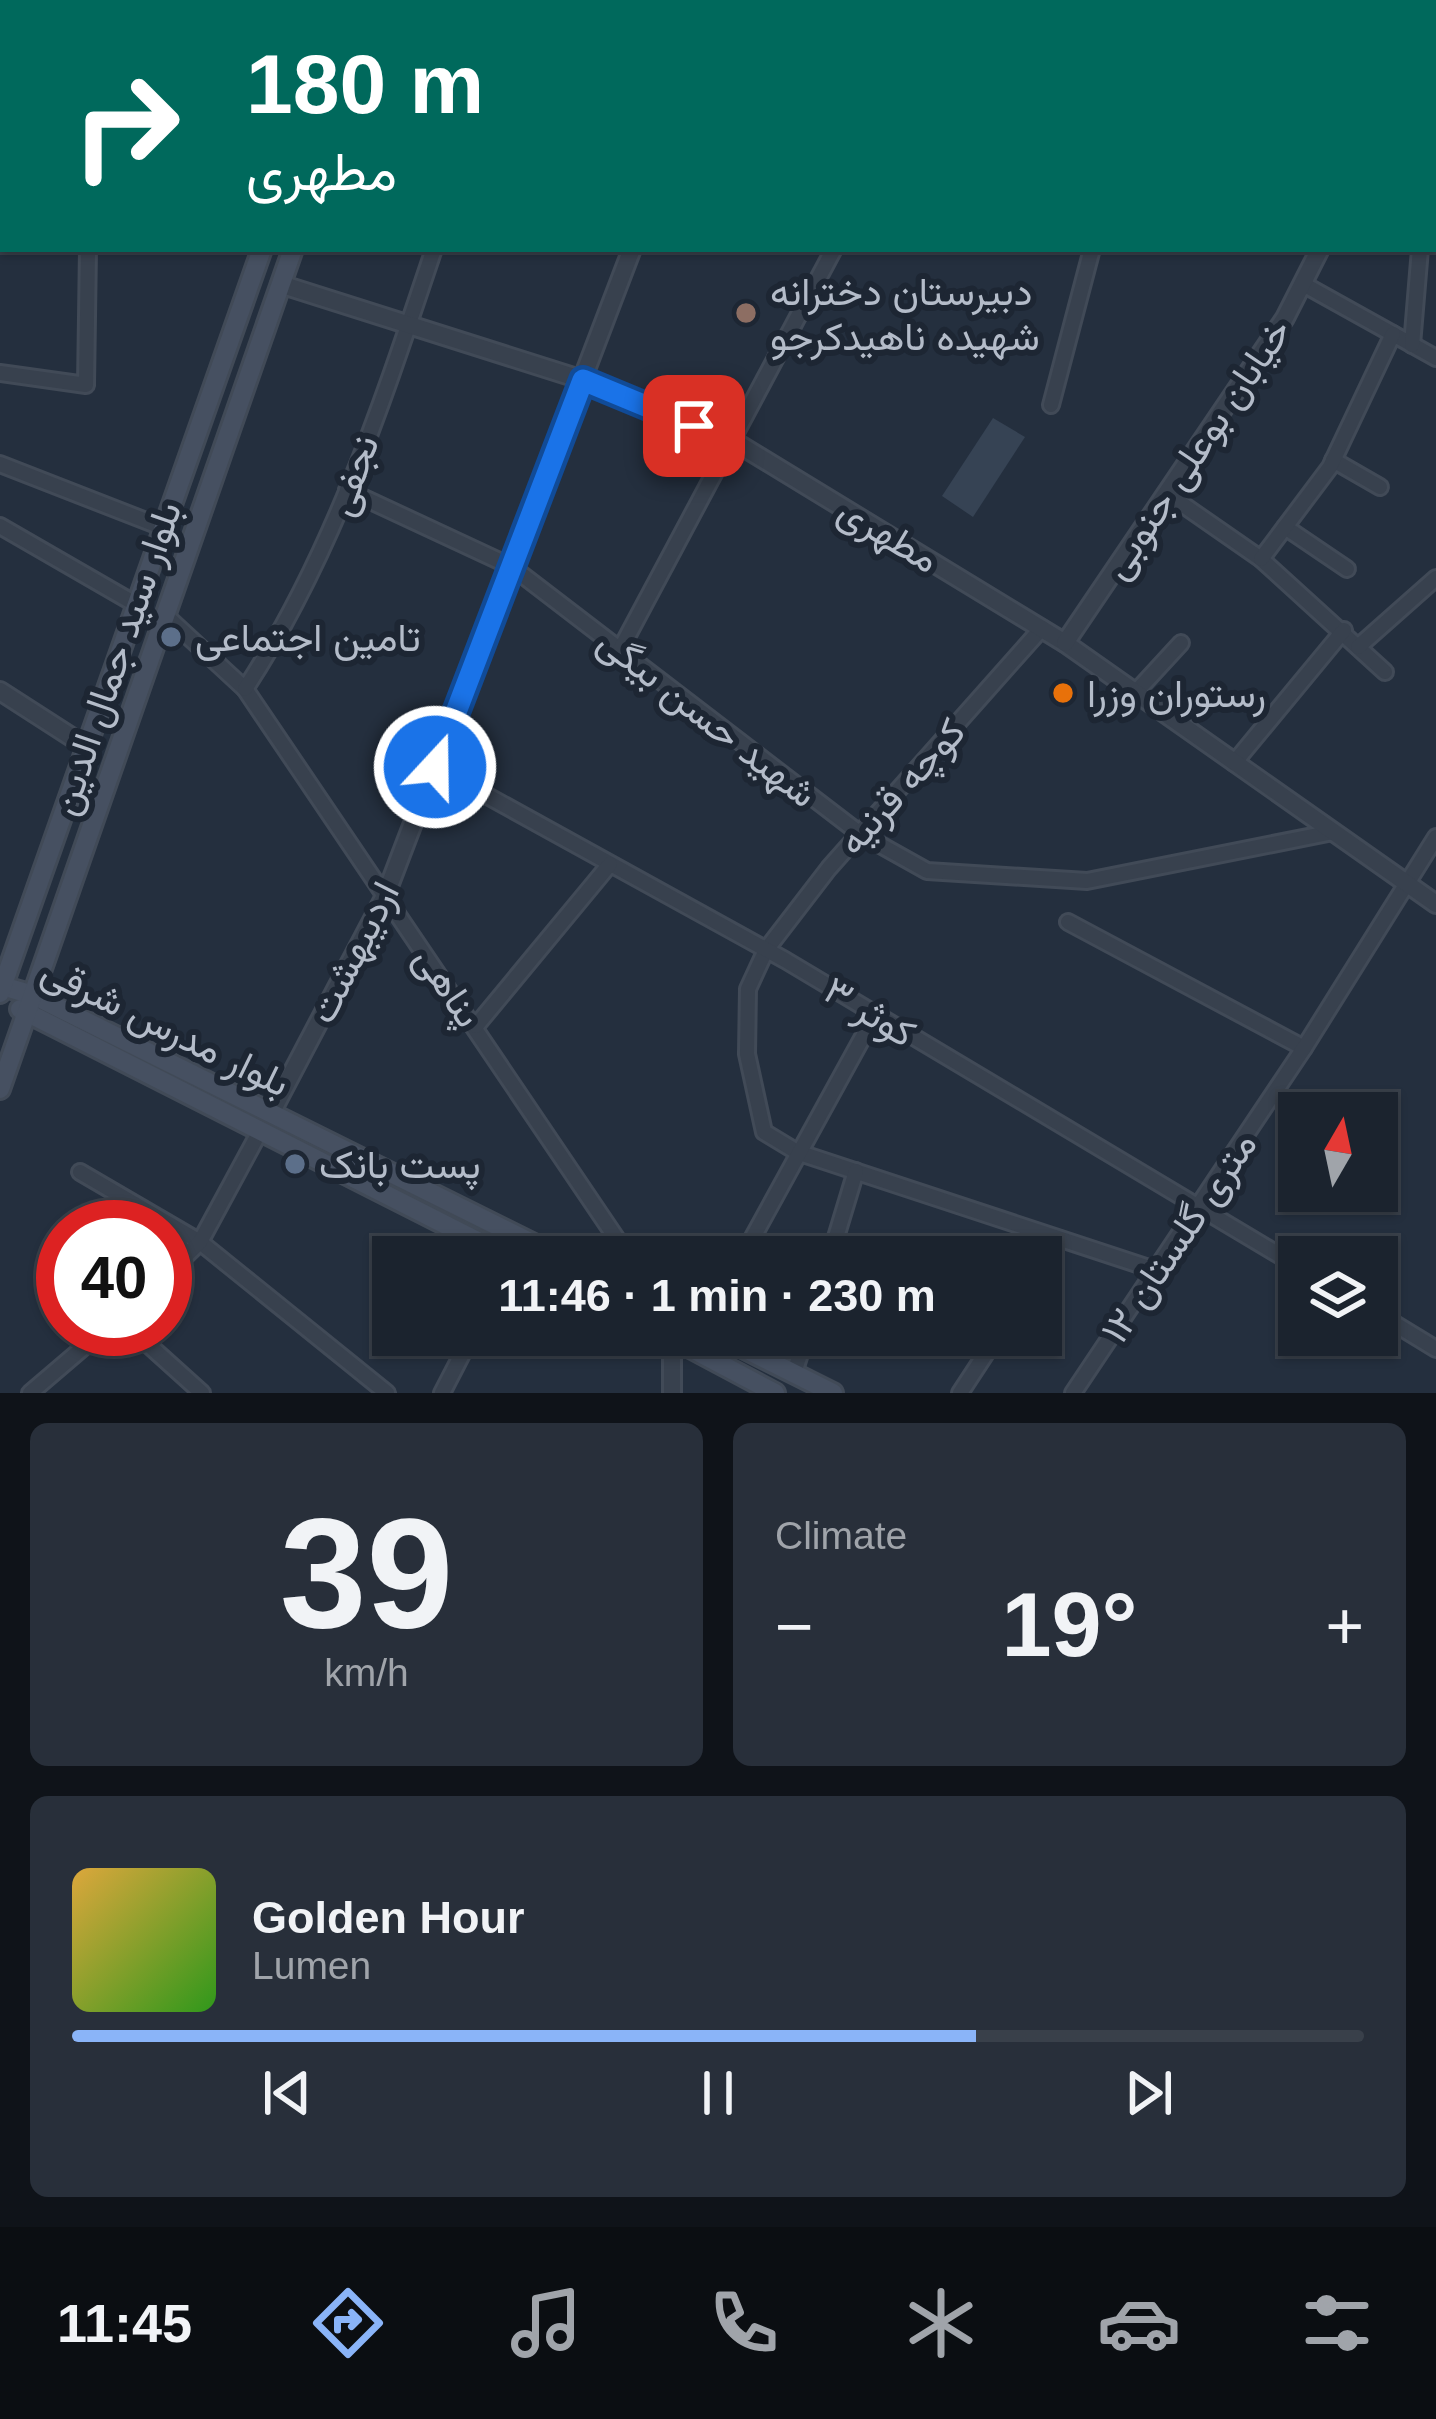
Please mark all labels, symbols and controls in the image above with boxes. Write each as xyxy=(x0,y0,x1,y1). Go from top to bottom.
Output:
text: 180 m xyxy=(246,37,484,131)
icon: right xyxy=(48,48,204,204)
text: مطهری xyxy=(246,141,397,201)
place label: دبیرستان دخترانه شهیده ناهیدکرجو xyxy=(770,270,1040,361)
marker: دبیرستان دخترانه شهیده ناهیدکرجو xyxy=(733,300,759,326)
street label: خیابان بوعلی جنوبی xyxy=(1094,310,1302,588)
pin xyxy=(643,375,745,477)
icon: arrive xyxy=(661,393,727,459)
street label: نجفی xyxy=(318,429,389,522)
street label: مطهری xyxy=(829,488,947,584)
street label: بلوار سید جمال الدین xyxy=(42,496,192,821)
place label: تامین اجتماعی xyxy=(195,616,421,661)
street label: شهید حسن بیگی xyxy=(588,619,825,818)
marker: تامین اجتماعی xyxy=(158,624,184,650)
place label: رستوران وزرا xyxy=(1087,672,1266,718)
marker: رستوران وزرا xyxy=(1050,680,1076,706)
position arrow xyxy=(372,704,498,830)
street label: کوچه قرنیه xyxy=(829,710,977,866)
street label: اردیبهشت xyxy=(300,875,410,1031)
street label: پناهی xyxy=(402,938,491,1038)
street label: بلوار مدرس شرقی xyxy=(34,948,296,1108)
street label: کوثر ۳ xyxy=(815,968,923,1058)
north arrow xyxy=(1278,1092,1398,1212)
map controls xyxy=(1278,1092,1398,1356)
street label: ۱۲ متری گلستان xyxy=(1092,1124,1267,1352)
place label: پست بانک xyxy=(319,1143,481,1191)
marker: پست بانک xyxy=(282,1151,308,1177)
speed limit sign: 40 xyxy=(36,1200,192,1356)
button: layers xyxy=(1278,1236,1398,1356)
text: 11:46 · 1 min · 230 m xyxy=(498,1270,936,1321)
text: 39 xyxy=(280,1486,453,1660)
text: Climate xyxy=(775,1514,907,1557)
text: 19° xyxy=(1001,1575,1138,1675)
text: − xyxy=(775,1589,814,1663)
text: + xyxy=(1325,1589,1364,1663)
text: km/h xyxy=(324,1651,409,1694)
text: Golden Hour xyxy=(252,1892,524,1943)
text: Lumen xyxy=(252,1944,371,1987)
icon: previous xyxy=(254,2060,320,2126)
icon: pause xyxy=(685,2060,751,2126)
icon: next xyxy=(1116,2060,1182,2126)
icon: directions xyxy=(306,2281,390,2365)
icon: music xyxy=(504,2281,588,2365)
icon: phone xyxy=(702,2281,786,2365)
icon: climate xyxy=(899,2281,983,2365)
icon: car xyxy=(1097,2281,1181,2365)
icon: filters xyxy=(1295,2281,1379,2365)
text: 11:45 xyxy=(57,2293,192,2353)

